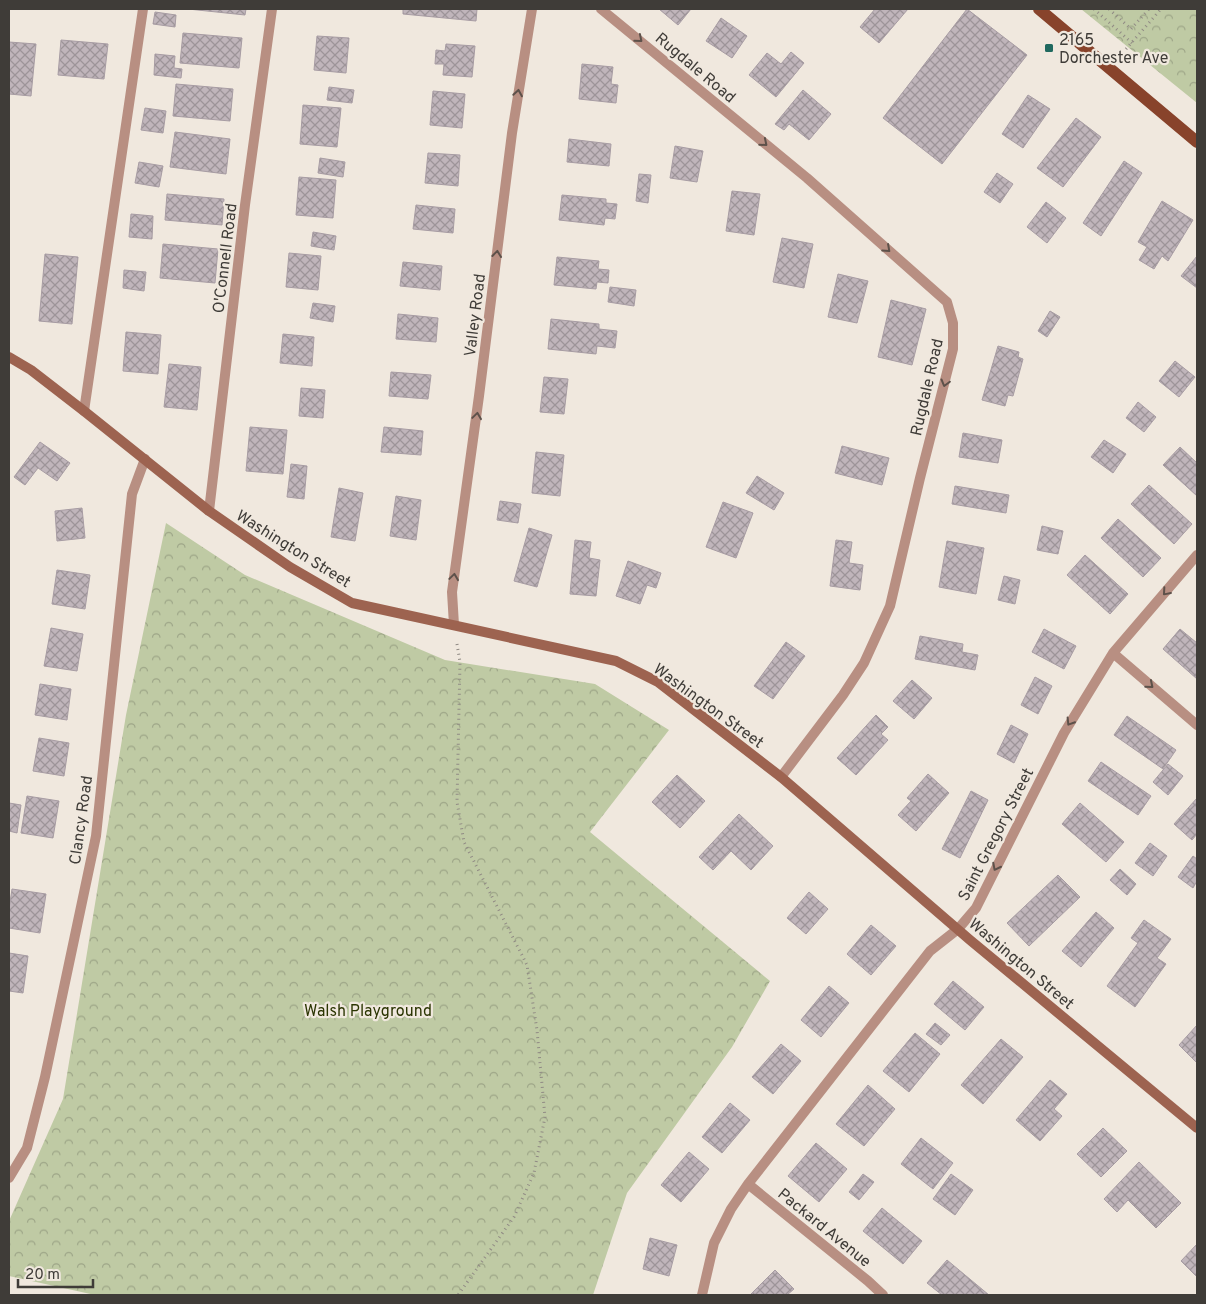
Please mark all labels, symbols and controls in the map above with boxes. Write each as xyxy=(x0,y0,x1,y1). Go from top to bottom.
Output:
street label: Rugdale Road xyxy=(650,29,739,108)
place label: 2165 Dorchester Ave xyxy=(1059,31,1168,69)
one-way arrow xyxy=(633,34,642,42)
marker: 2165 Dorchester Ave xyxy=(1043,42,1055,54)
one-way arrow xyxy=(513,89,523,98)
one-way arrow xyxy=(758,137,767,145)
street label: O'Connell Road xyxy=(209,202,243,314)
one-way arrow xyxy=(881,243,890,252)
one-way arrow xyxy=(491,250,502,258)
street label: Valley Road xyxy=(461,273,491,358)
street label: Rugdale Road xyxy=(907,337,949,438)
one-way arrow xyxy=(940,378,950,386)
one-way arrow xyxy=(471,411,481,420)
street label: Washington Street xyxy=(232,506,354,593)
one-way arrow xyxy=(449,572,459,581)
one-way arrow xyxy=(1163,586,1171,595)
street label: Washington Street xyxy=(649,660,767,753)
one-way arrow xyxy=(1144,679,1153,688)
one-way arrow xyxy=(1066,717,1076,726)
street label: Saint Gregory Street xyxy=(955,765,1039,905)
street label: Clancy Road xyxy=(66,774,98,866)
one-way arrow xyxy=(992,862,1002,871)
street label: Washington Street xyxy=(964,914,1078,1015)
park label: Walsh Playground xyxy=(304,1002,432,1022)
street label: Packard Avenue xyxy=(773,1185,875,1272)
scale bar xyxy=(18,1256,92,1288)
text: 20 m xyxy=(25,1266,60,1285)

